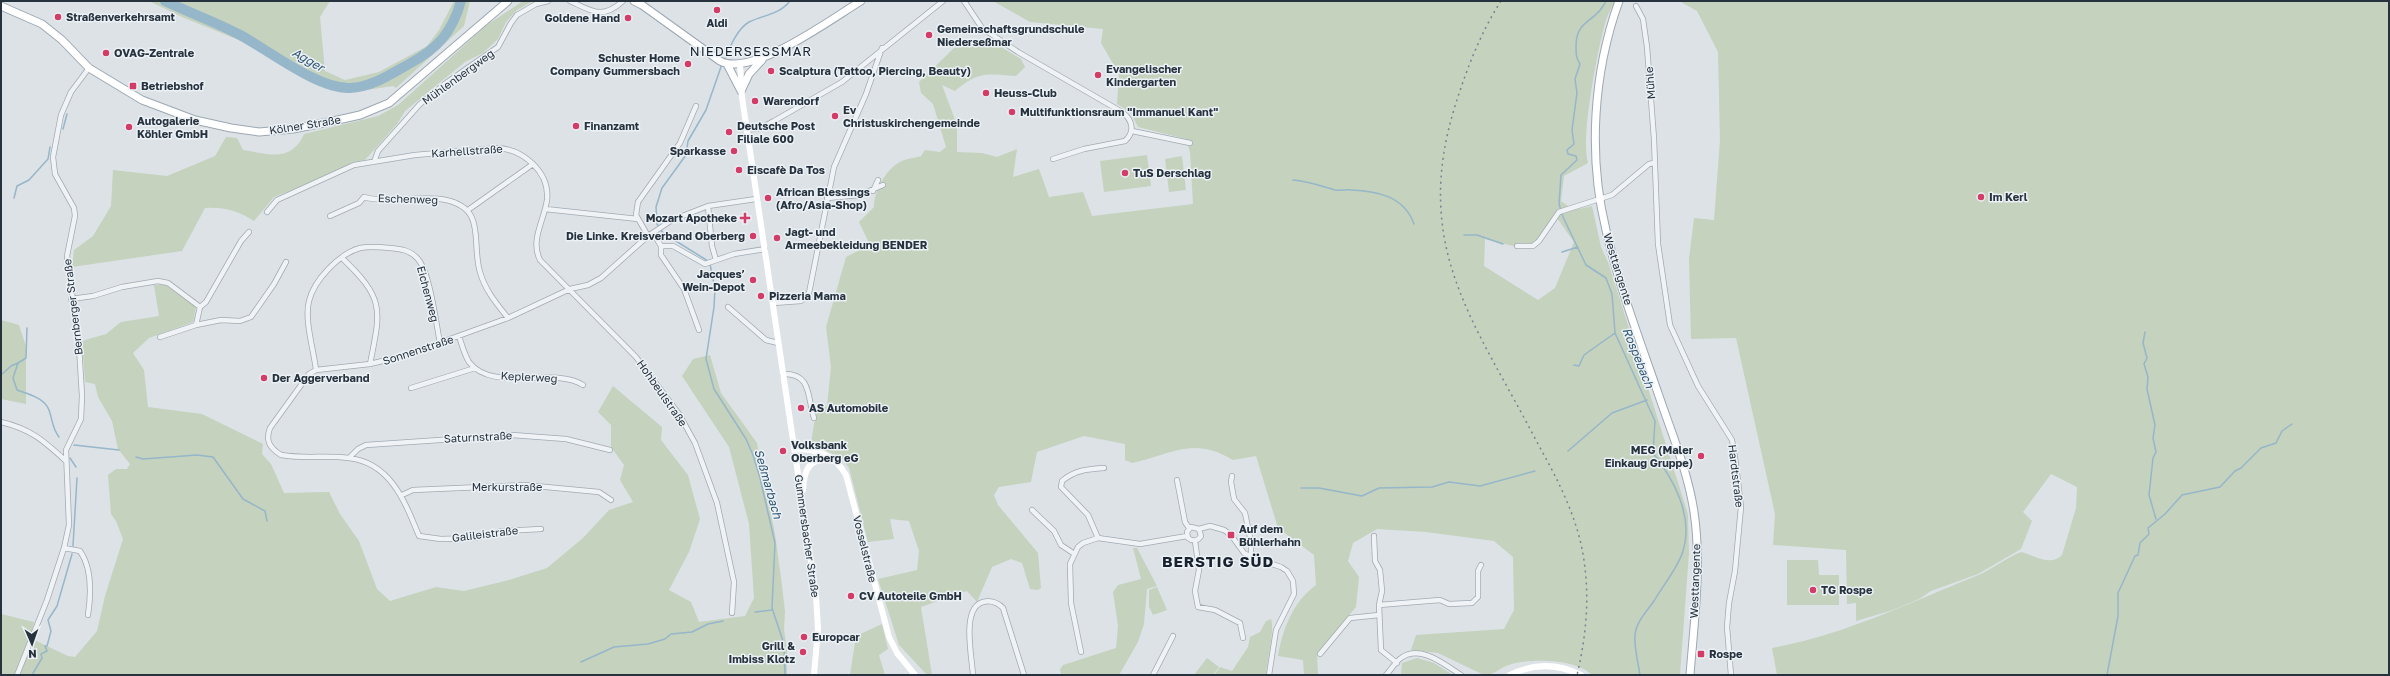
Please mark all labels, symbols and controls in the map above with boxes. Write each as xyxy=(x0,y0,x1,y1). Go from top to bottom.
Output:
marker: Aldi xyxy=(712,5,722,15)
place label: Straßenverkehrsamt xyxy=(66,10,176,23)
place label: Goldene Hand xyxy=(544,11,620,24)
marker: Straßenverkehrsamt xyxy=(53,12,63,22)
marker: Goldene Hand xyxy=(623,13,633,23)
place label: Aldi xyxy=(706,16,728,29)
place label: Gemeinschaftsgrundschule Niederseßmar xyxy=(937,22,1085,48)
marker: Gemeinschaftsgrundschule Niederseßmar xyxy=(924,30,934,40)
district label: NIEDERSESSMAR xyxy=(690,43,812,59)
water label: Agger xyxy=(290,44,329,76)
place label: OVAG-Zentrale xyxy=(114,46,195,59)
street label: Mühlenbergweg xyxy=(419,46,496,107)
marker: OVAG-Zentrale xyxy=(101,48,111,58)
place label: Schuster Home Company Gummersbach xyxy=(550,51,680,77)
marker: Schuster Home Company Gummersbach xyxy=(683,59,693,69)
place label: Evangelischer Kindergarten xyxy=(1106,62,1183,88)
place label: Scalptura (Tattoo, Piercing, Beauty) xyxy=(779,64,971,77)
marker: Scalptura (Tattoo, Piercing, Beauty) xyxy=(766,66,776,76)
street label: Mühle xyxy=(1642,66,1657,100)
marker: Evangelischer Kindergarten xyxy=(1093,70,1103,80)
place label: Betriebshof xyxy=(141,79,204,92)
marker: Betriebshof xyxy=(128,81,138,91)
place label: Heuss-Club xyxy=(994,86,1057,99)
marker: Heuss-Club xyxy=(981,88,991,98)
place label: Warendorf xyxy=(763,94,819,107)
marker: Warendorf xyxy=(750,96,760,106)
place label: Ev Christuskirchengemeinde xyxy=(843,103,980,129)
place label: Multifunktionsraum "Immanuel Kant" xyxy=(1020,105,1218,118)
marker: Multifunktionsraum "Immanuel Kant" xyxy=(1007,107,1017,117)
marker: Ev Christuskirchengemeinde xyxy=(830,111,840,121)
street label: Kölner Straße xyxy=(268,112,342,137)
place label: Autogalerie Köhler GmbH xyxy=(137,114,208,140)
place label: Finanzamt xyxy=(584,119,640,132)
place label: Deutsche Post Filiale 600 xyxy=(737,119,816,145)
marker: Finanzamt xyxy=(571,121,581,131)
marker: Autogalerie Köhler GmbH xyxy=(124,122,134,132)
marker: Deutsche Post Filiale 600 xyxy=(724,127,734,137)
street label: Karhellstraße xyxy=(431,142,503,159)
place label: Sparkasse xyxy=(670,144,727,157)
marker: Sparkasse xyxy=(729,146,739,156)
place label: Eiscafè Da Tos xyxy=(747,163,825,176)
marker: Eiscafè Da Tos xyxy=(734,165,744,175)
place label: TuS Derschlag xyxy=(1133,166,1211,179)
marker: TuS Derschlag xyxy=(1120,168,1130,178)
place label: African Blessings (Afro/Asia-Shop) xyxy=(776,185,870,211)
place label: Im Kerl xyxy=(1989,190,2028,203)
street label: Eschenweg xyxy=(378,191,438,206)
marker: Im Kerl xyxy=(1976,192,1986,202)
marker: African Blessings (Afro/Asia-Shop) xyxy=(763,193,773,203)
place label: Mozart Apotheke xyxy=(646,211,738,224)
marker: Mozart Apotheke xyxy=(740,213,750,223)
place label: Jagt- und Armeebekleidung BENDER xyxy=(785,225,928,251)
place label: Die Linke. Kreisverband Oberberg xyxy=(566,229,745,242)
marker: Die Linke. Kreisverband Oberberg xyxy=(748,231,758,241)
street label: Westtangente xyxy=(1601,231,1636,306)
marker: Jagt- und Armeebekleidung BENDER xyxy=(772,233,782,243)
street label: Bernberger Straße xyxy=(60,258,85,356)
street label: Eichenweg xyxy=(415,264,442,323)
place label: Jacques’ Wein-Depot xyxy=(682,267,746,293)
marker: Jacques’ Wein-Depot xyxy=(748,275,758,285)
place label: Pizzeria Mama xyxy=(769,289,846,302)
marker: Pizzeria Mama xyxy=(756,291,766,301)
water label: Rospebach xyxy=(1620,325,1658,391)
street label: Sonnenstraße xyxy=(381,332,455,367)
street label: Hohbeulstraße xyxy=(635,357,690,429)
street label: Keplerweg xyxy=(500,369,558,384)
place label: Der Aggerverband xyxy=(272,371,370,384)
marker: Der Aggerverband xyxy=(259,373,269,383)
place label: AS Automobile xyxy=(809,401,889,414)
marker: AS Automobile xyxy=(796,403,806,413)
street label: Saturnstraße xyxy=(443,428,513,445)
place label: Volksbank Oberberg eG xyxy=(791,438,859,464)
place label: MEG (Maler Einkaug Gruppe) xyxy=(1605,443,1694,469)
street label: Hardtstraße xyxy=(1726,444,1747,508)
marker: Volksbank Oberberg eG xyxy=(778,446,788,456)
water label: Seßmarbach xyxy=(751,447,786,521)
marker: MEG (Maler Einkaug Gruppe) xyxy=(1696,451,1706,461)
street label: Gummersbacher Straße xyxy=(792,474,823,598)
street label: Merkurstraße xyxy=(472,480,542,493)
street label: Vosselstraße xyxy=(851,514,880,584)
place label: Auf dem Bühlerhahn xyxy=(1239,522,1301,548)
street label: Galileistraße xyxy=(451,523,519,544)
marker: Auf dem Bühlerhahn xyxy=(1226,530,1236,540)
street label: Westtangente xyxy=(1687,543,1702,618)
district label: BERSTIG SÜD xyxy=(1162,552,1274,570)
place label: TG Rospe xyxy=(1821,583,1873,596)
marker: TG Rospe xyxy=(1808,585,1818,595)
place label: CV Autoteile GmbH xyxy=(859,589,962,602)
marker: CV Autoteile GmbH xyxy=(846,591,856,601)
north arrow xyxy=(12,624,52,664)
place label: Europcar xyxy=(812,630,861,643)
marker: Europcar xyxy=(799,632,809,642)
place label: Grill & Imbiss Klotz xyxy=(729,639,795,665)
marker: Grill & Imbiss Klotz xyxy=(798,647,808,657)
place label: Rospe xyxy=(1709,647,1743,660)
text: N xyxy=(28,648,37,661)
marker: Rospe xyxy=(1696,649,1706,659)

